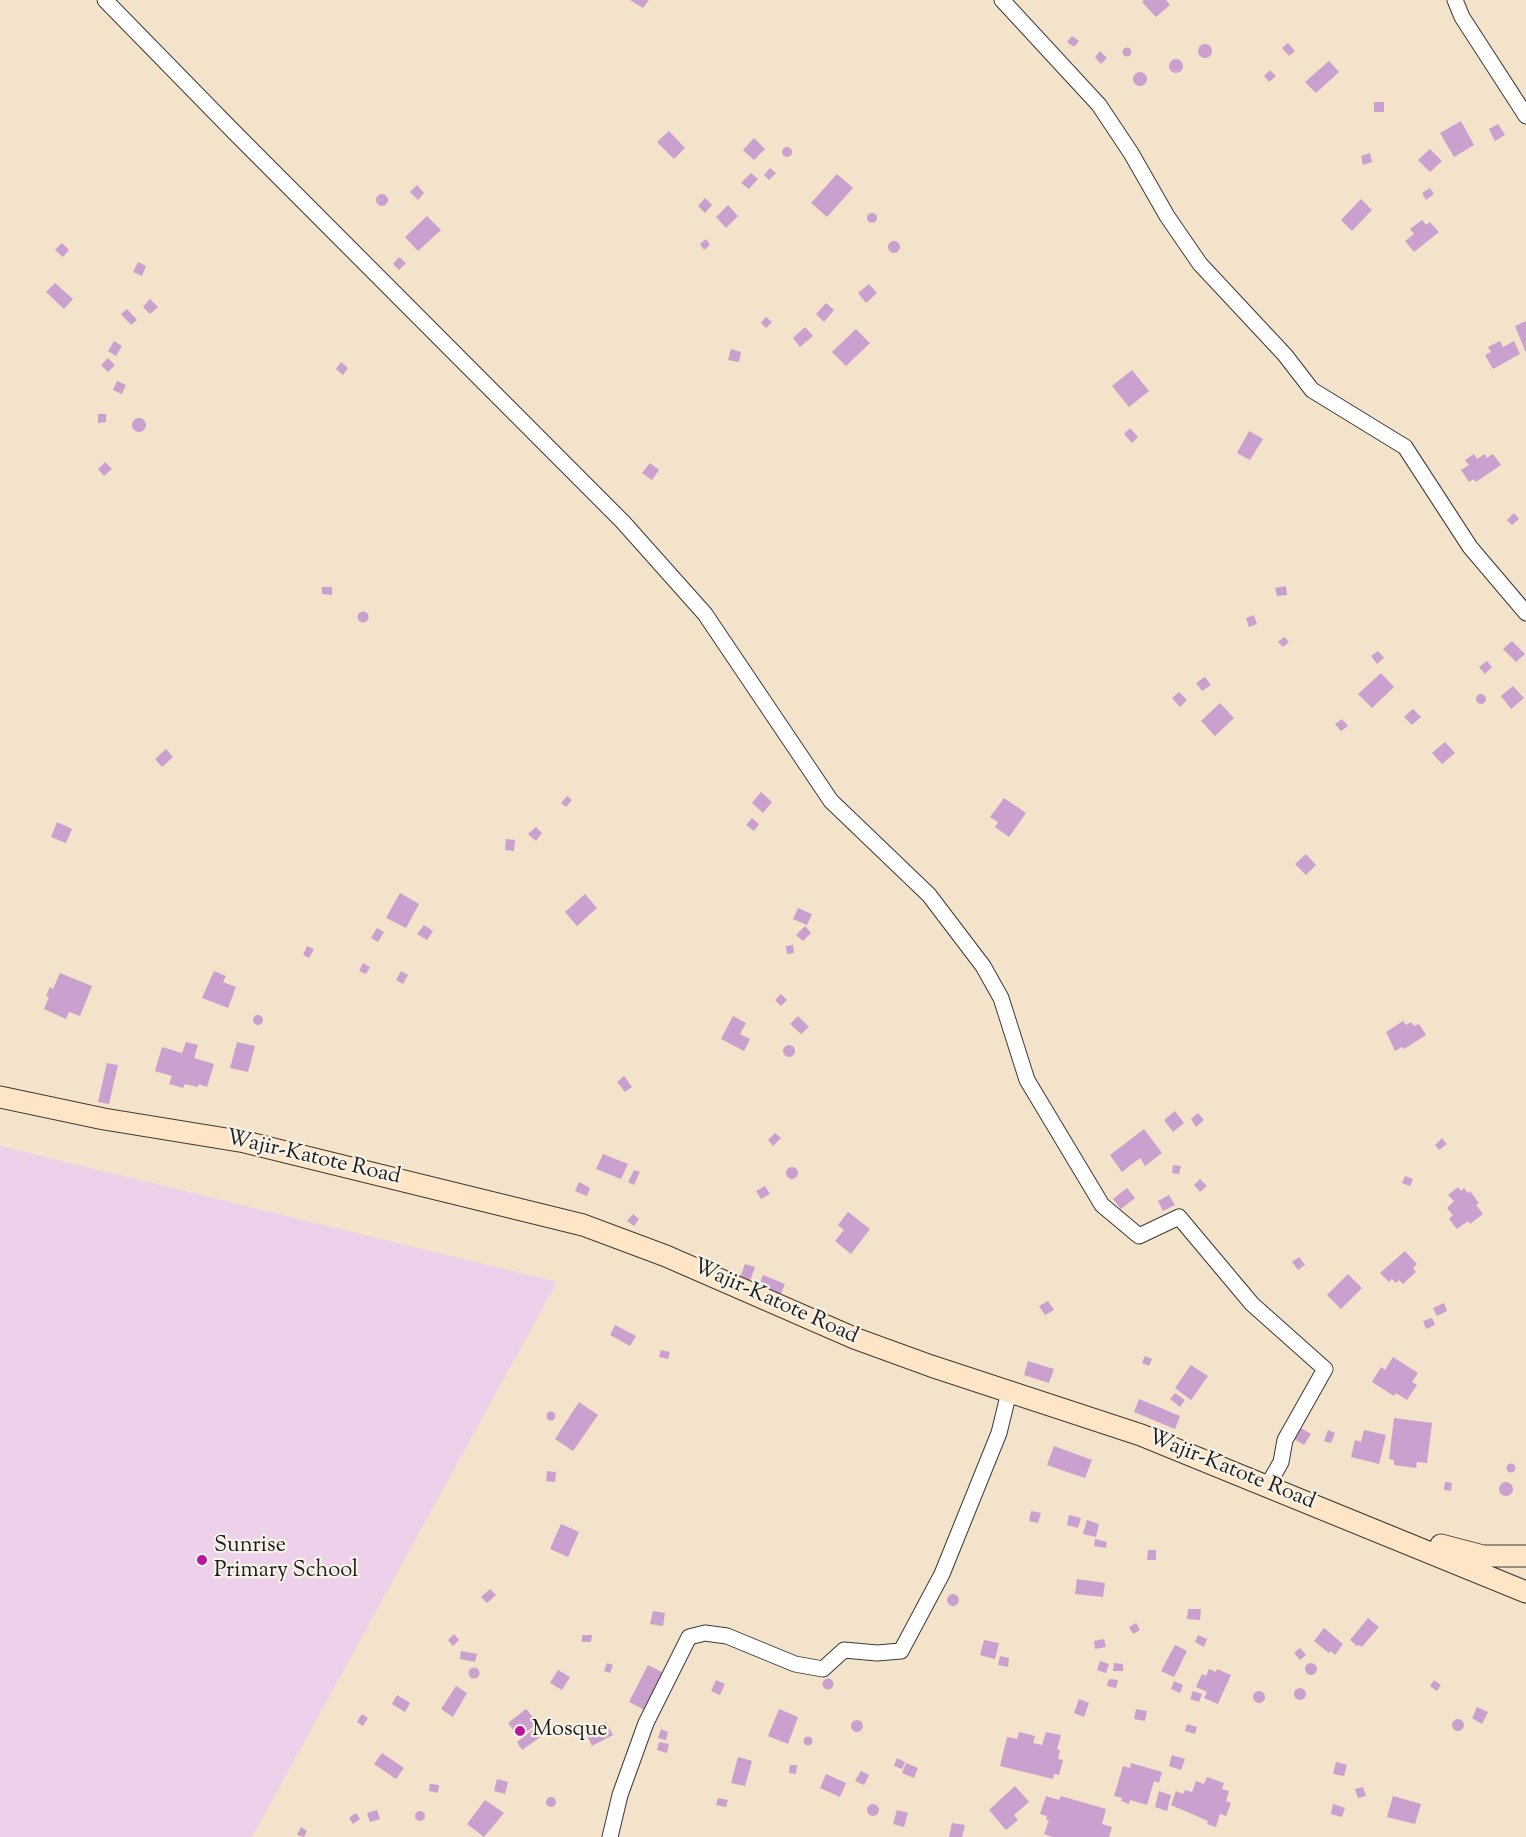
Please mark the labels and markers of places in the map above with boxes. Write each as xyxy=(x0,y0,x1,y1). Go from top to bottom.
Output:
place label: Sunrise Primary School xyxy=(214,1534,358,1586)
marker: Sunrise Primary School xyxy=(195,1553,209,1567)
place label: Mosque xyxy=(532,1718,608,1744)
marker: Mosque xyxy=(513,1724,527,1738)

